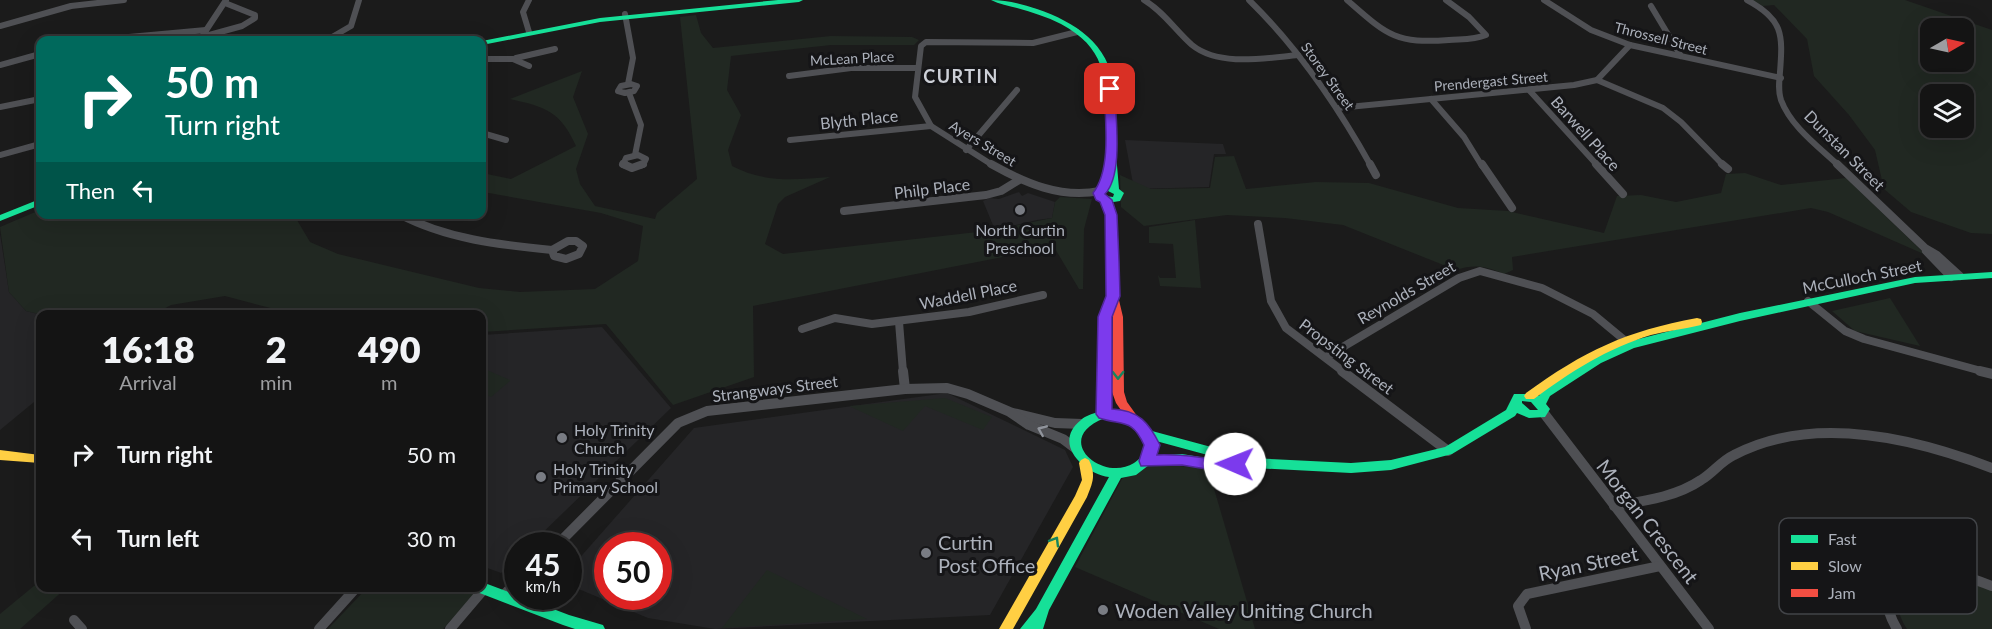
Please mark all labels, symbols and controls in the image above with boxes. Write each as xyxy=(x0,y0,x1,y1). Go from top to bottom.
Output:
street label: Throssell Street xyxy=(1613,18,1709,58)
north arrow xyxy=(1920,18,1974,72)
map controls xyxy=(1920,18,1974,138)
street label: Storey Street xyxy=(1298,39,1358,113)
street label: McLean Place xyxy=(809,47,895,69)
text: 50 m xyxy=(165,57,259,107)
icon: right xyxy=(66,60,144,138)
pin xyxy=(1084,63,1135,114)
district label: CURTIN xyxy=(923,65,999,87)
street label: Prendergast Street xyxy=(1433,68,1549,94)
icon: arrive xyxy=(1093,72,1126,105)
button: layers xyxy=(1920,84,1974,138)
street label: Barwell Place xyxy=(1548,92,1624,174)
street label: Blyth Place xyxy=(819,105,899,133)
street label: Dunstan Street xyxy=(1801,106,1889,194)
text: Turn right xyxy=(165,108,280,141)
street label: Ayers Street xyxy=(947,116,1019,170)
icon: left xyxy=(127,174,160,207)
street label: Philp Place xyxy=(893,174,971,202)
text: Then xyxy=(66,177,115,204)
marker: North Curtin Preschool xyxy=(1013,203,1027,217)
place label: North Curtin Preschool xyxy=(975,220,1065,257)
street label: McCulloch Street xyxy=(1801,255,1923,297)
street label: Reynolds Street xyxy=(1354,256,1459,328)
street label: Waddell Place xyxy=(918,275,1018,313)
street label: Propsting Street xyxy=(1296,314,1398,398)
text: 16:18 xyxy=(101,327,195,371)
text: 2 xyxy=(266,327,287,371)
text: 490 xyxy=(358,327,421,371)
text: Arrival xyxy=(119,370,177,394)
text: min xyxy=(260,370,292,394)
text: m xyxy=(381,370,397,394)
one-way arrow xyxy=(1112,370,1124,379)
street label: Strangways Street xyxy=(711,371,839,405)
place label: Holy Trinity Church xyxy=(574,420,655,457)
one-way arrow xyxy=(1037,426,1048,438)
marker: Holy Trinity Church xyxy=(555,431,569,445)
position arrow xyxy=(1203,432,1267,496)
icon: right xyxy=(66,438,99,471)
text: Turn right xyxy=(117,441,212,468)
text: 50 m xyxy=(407,441,456,468)
street label: Morgan Crescent xyxy=(1592,454,1704,588)
place label: Holy Trinity Primary School xyxy=(553,459,658,496)
marker: Holy Trinity Primary School xyxy=(534,470,548,484)
legend xyxy=(1779,518,1977,614)
icon: left xyxy=(66,522,99,555)
text: Turn left xyxy=(117,525,199,552)
text: 30 m xyxy=(407,525,456,552)
text: Fast xyxy=(1828,529,1857,548)
place label: Curtin Post Office xyxy=(938,530,1035,577)
speed limit sign: 50 xyxy=(594,532,672,610)
one-way arrow xyxy=(1048,537,1059,547)
street label: Ryan Street xyxy=(1536,541,1640,585)
text: 45 xyxy=(526,546,560,582)
marker: Curtin Post Office xyxy=(919,546,933,560)
text: Slow xyxy=(1828,556,1862,575)
text: km/h xyxy=(525,577,561,595)
text: Jam xyxy=(1828,583,1856,602)
place label: Woden Valley Uniting Church xyxy=(1115,598,1373,622)
marker: Woden Valley Uniting Church xyxy=(1096,603,1110,617)

